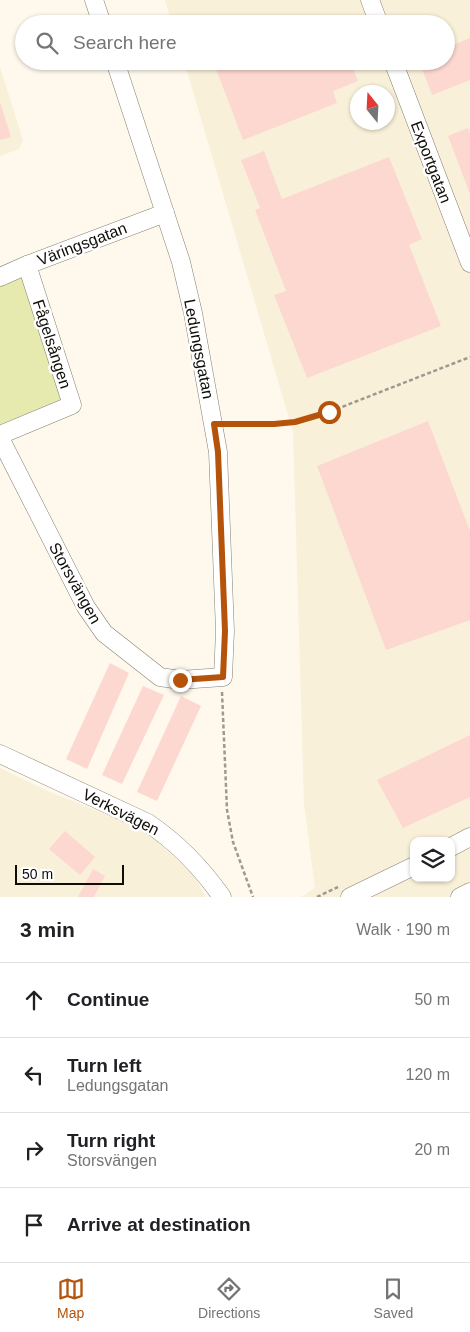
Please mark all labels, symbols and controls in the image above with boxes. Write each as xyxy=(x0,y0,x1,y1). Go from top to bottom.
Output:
search box xyxy=(15,15,455,70)
icon: search xyxy=(33,29,61,57)
text: Search here xyxy=(73,32,177,53)
north arrow xyxy=(350,85,395,130)
street label: Exportgatan xyxy=(408,119,454,205)
street label: Väringsgatan xyxy=(35,219,129,269)
street label: Fågelsången xyxy=(30,297,74,391)
street label: Ledungsgatan xyxy=(181,298,217,400)
route start xyxy=(318,401,341,424)
street label: Storsvängen xyxy=(46,540,104,626)
route end xyxy=(169,669,192,692)
street label: Verksvägen xyxy=(80,785,162,839)
map controls xyxy=(410,837,455,882)
button: layers xyxy=(410,837,455,882)
scale bar xyxy=(15,862,124,885)
text: 50 m xyxy=(22,866,53,882)
text: 3 min xyxy=(20,918,75,941)
text: Walk · 190 m xyxy=(356,921,450,938)
icon: ahead xyxy=(20,986,48,1014)
text: Continue xyxy=(67,989,149,1010)
text: 50 m xyxy=(414,991,450,1008)
text: Turn left xyxy=(67,1055,142,1076)
icon: left xyxy=(20,1061,48,1089)
text: 120 m xyxy=(406,1066,450,1083)
text: Ledungsgatan xyxy=(67,1077,168,1094)
text: Turn right xyxy=(67,1130,155,1151)
icon: right xyxy=(20,1136,48,1164)
text: 20 m xyxy=(414,1141,450,1158)
text: Storsvängen xyxy=(67,1152,157,1169)
icon: arrive xyxy=(20,1211,48,1239)
text: Arrive at destination xyxy=(67,1214,251,1235)
tab: Map xyxy=(57,1275,85,1321)
tab: Directions xyxy=(198,1275,260,1321)
tab: Saved xyxy=(374,1275,413,1321)

